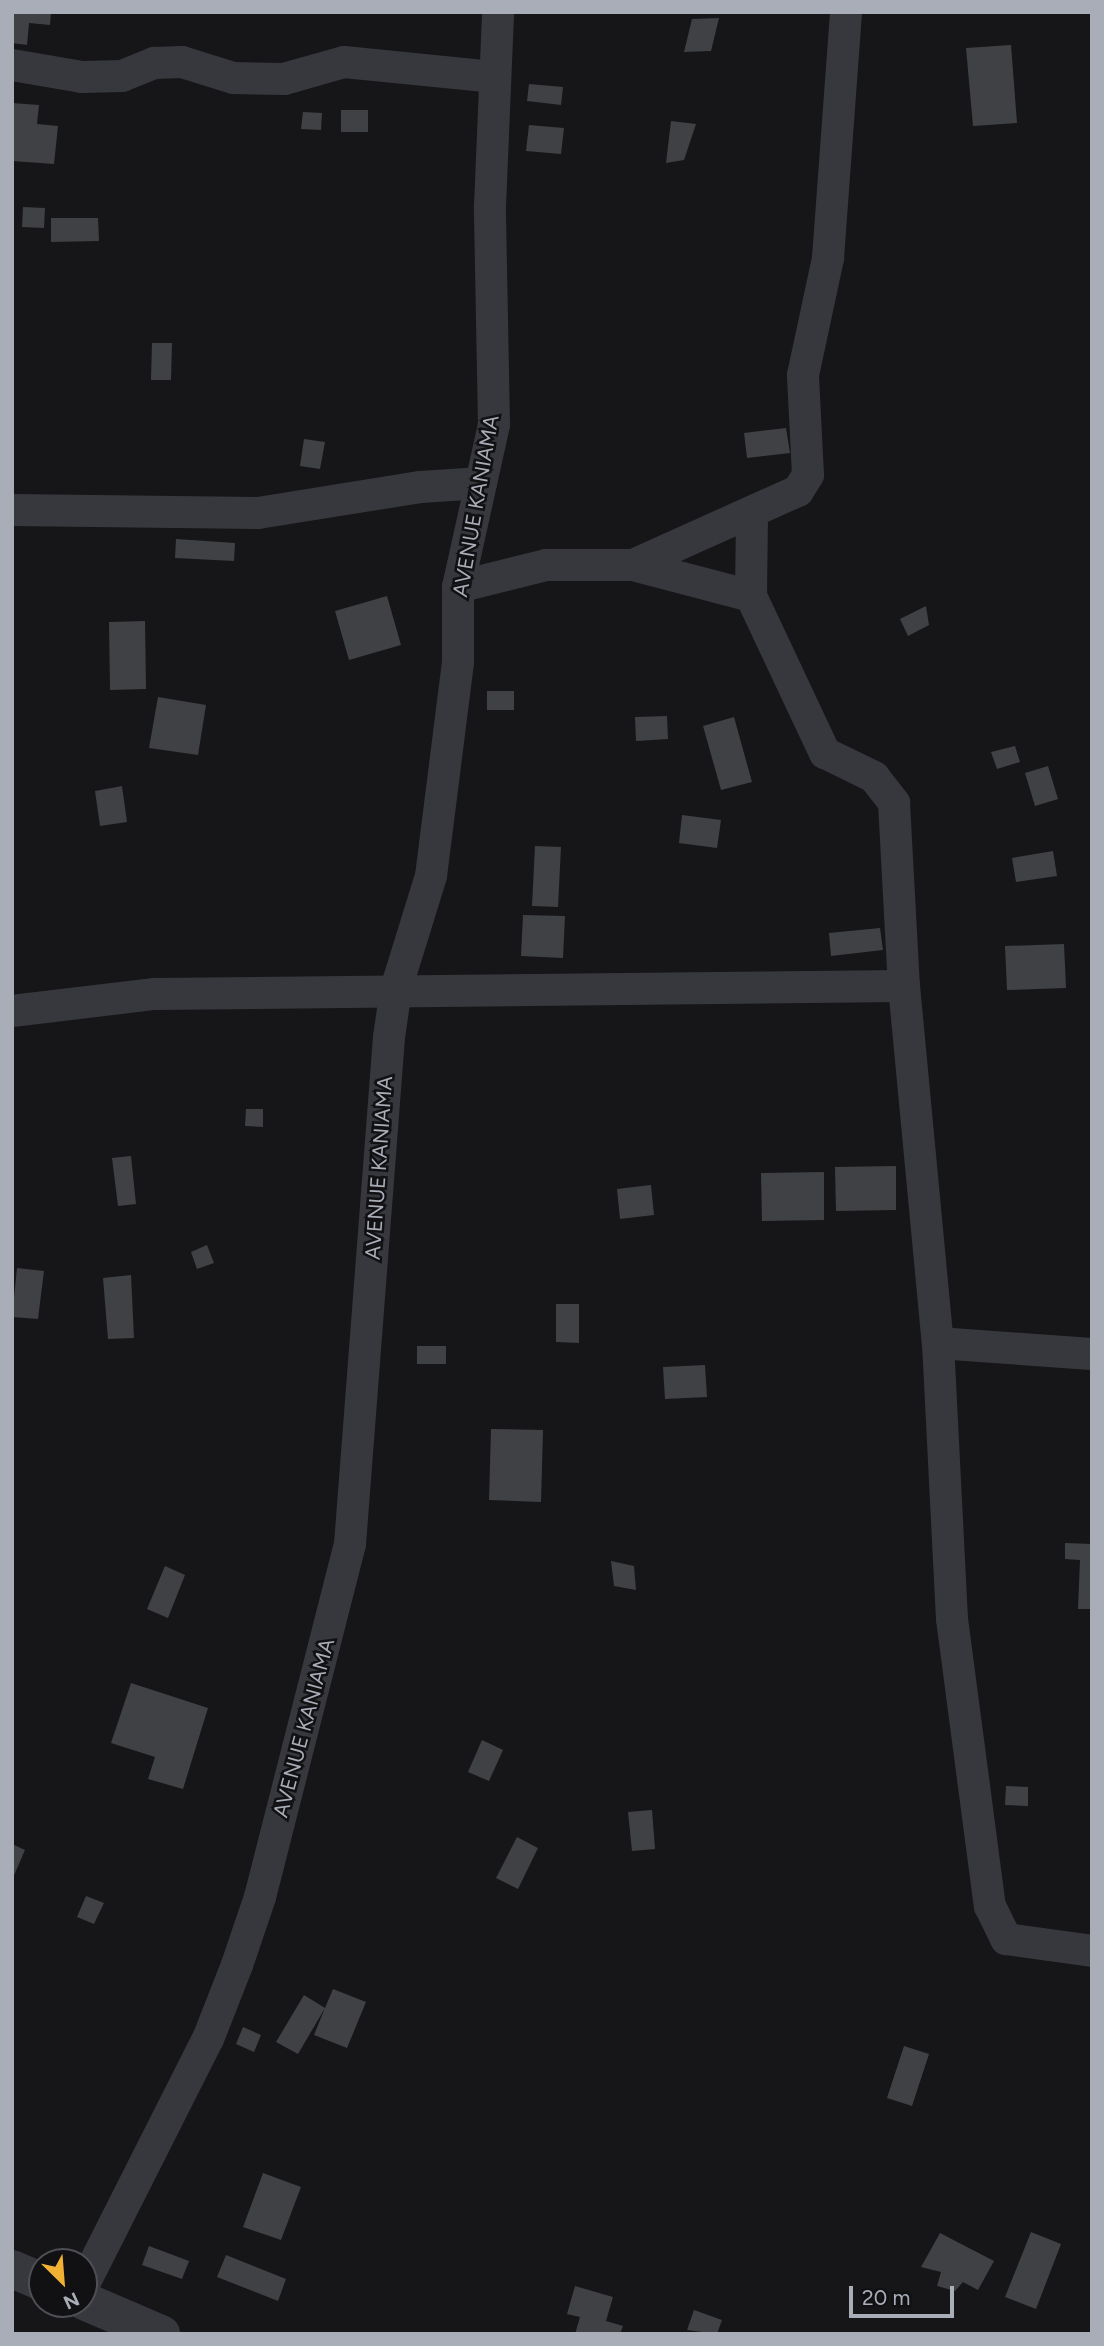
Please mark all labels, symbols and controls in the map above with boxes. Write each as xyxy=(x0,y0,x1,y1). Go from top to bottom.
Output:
street label: AVENUE KANIAMA xyxy=(448,413,504,599)
street label: AVENUE KANIAMA xyxy=(360,1075,398,1261)
street label: AVENUE KANIAMA xyxy=(268,1636,340,1820)
north arrow xyxy=(28,2248,98,2318)
scale bar xyxy=(852,2272,957,2316)
text: 20 m xyxy=(862,2285,910,2310)
text: N xyxy=(60,2287,83,2314)

